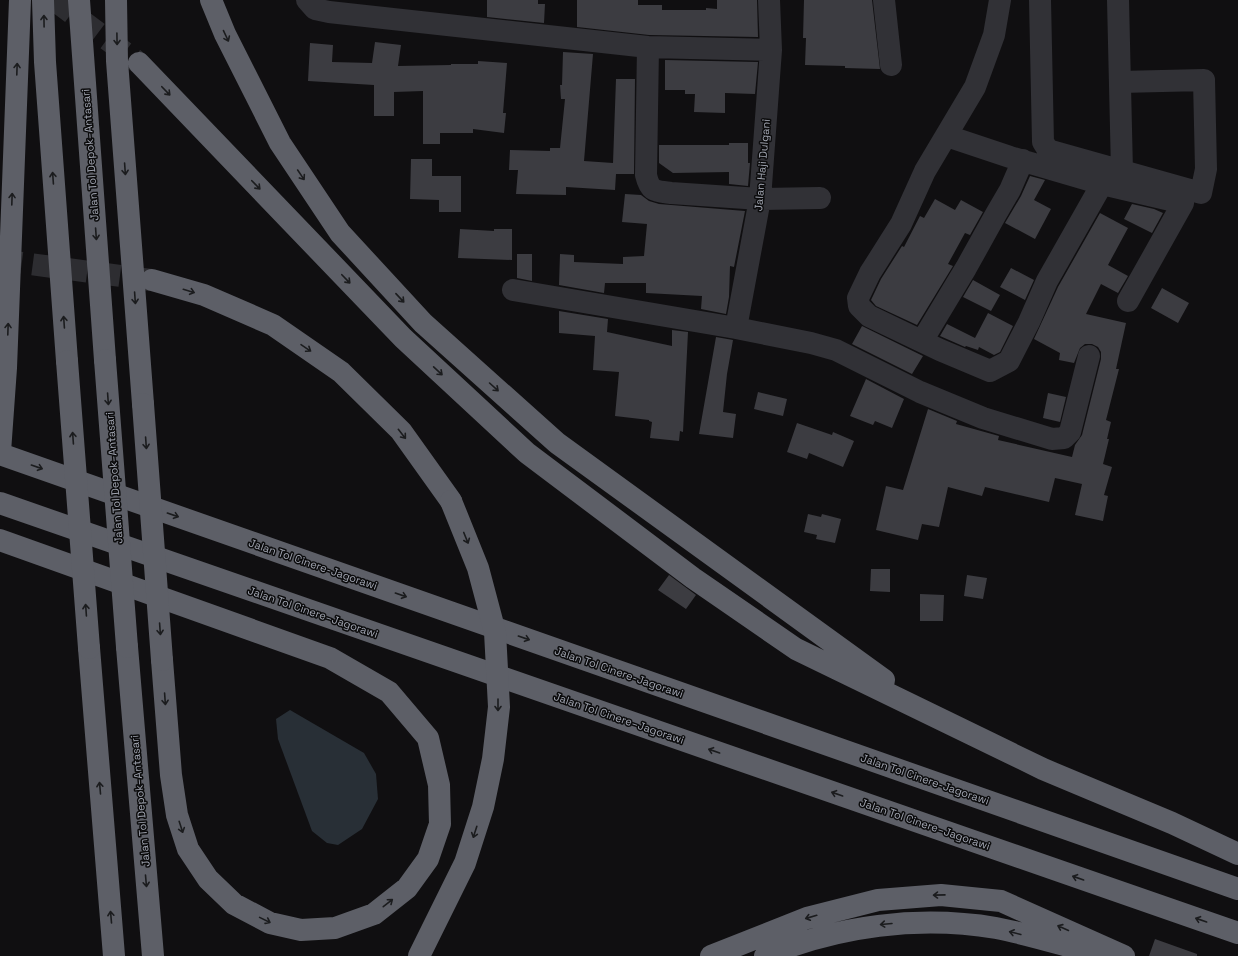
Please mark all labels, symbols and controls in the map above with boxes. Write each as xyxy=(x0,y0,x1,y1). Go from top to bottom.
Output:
one-way arrow xyxy=(40,15,47,28)
one-way arrow xyxy=(223,30,230,42)
one-way arrow xyxy=(113,32,120,45)
one-way arrow xyxy=(14,63,21,76)
one-way arrow xyxy=(162,86,171,96)
street label: Jalan Tol Depok–Antasari xyxy=(78,88,102,221)
street label: Jalan Haji Dulgani xyxy=(751,118,773,212)
one-way arrow xyxy=(122,162,129,175)
one-way arrow xyxy=(297,169,305,180)
one-way arrow xyxy=(50,172,57,185)
one-way arrow xyxy=(251,180,261,190)
one-way arrow xyxy=(9,193,16,206)
one-way arrow xyxy=(92,227,99,240)
one-way arrow xyxy=(341,274,351,284)
one-way arrow xyxy=(183,288,196,295)
one-way arrow xyxy=(132,291,139,304)
one-way arrow xyxy=(395,293,404,303)
one-way arrow xyxy=(60,316,67,329)
one-way arrow xyxy=(4,323,11,336)
one-way arrow xyxy=(300,344,311,352)
one-way arrow xyxy=(433,366,443,376)
one-way arrow xyxy=(489,382,499,392)
one-way arrow xyxy=(104,392,111,405)
street label: Jalan Tol Depok–Antasari xyxy=(102,411,126,544)
one-way arrow xyxy=(398,428,407,439)
one-way arrow xyxy=(69,432,76,445)
one-way arrow xyxy=(142,436,150,449)
one-way arrow xyxy=(30,464,42,472)
one-way arrow xyxy=(166,512,179,519)
one-way arrow xyxy=(462,531,470,543)
street label: Jalan Tol Cinere-Jagorawi xyxy=(247,535,379,593)
street label: Jalan Tol Cinere–Jagorawi xyxy=(246,583,380,641)
one-way arrow xyxy=(394,592,407,599)
one-way arrow xyxy=(82,604,90,617)
one-way arrow xyxy=(156,622,163,635)
one-way arrow xyxy=(517,635,529,643)
street label: Jalan Tol Cinere-Jagorawi xyxy=(553,643,685,701)
street label: Jalan Tol Cinere–Jagorawi xyxy=(552,689,686,747)
one-way arrow xyxy=(162,692,169,705)
one-way arrow xyxy=(494,698,502,711)
street label: Jalan Tol Depok–Antasari xyxy=(127,734,153,867)
one-way arrow xyxy=(707,747,720,754)
street label: Jalan Tol Cinere-Jagorawi xyxy=(859,750,991,808)
one-way arrow xyxy=(97,782,104,795)
one-way arrow xyxy=(831,789,843,797)
street label: Jalan Tol Cinere–Jagorawi xyxy=(858,795,992,853)
one-way arrow xyxy=(178,821,185,834)
one-way arrow xyxy=(471,826,478,839)
one-way arrow xyxy=(1073,873,1085,881)
one-way arrow xyxy=(143,874,150,887)
one-way arrow xyxy=(933,892,946,899)
one-way arrow xyxy=(382,899,393,907)
one-way arrow xyxy=(107,911,115,924)
one-way arrow xyxy=(805,914,818,921)
one-way arrow xyxy=(1196,916,1208,924)
one-way arrow xyxy=(259,917,271,925)
one-way arrow xyxy=(880,921,893,928)
one-way arrow xyxy=(1057,924,1069,932)
one-way arrow xyxy=(1009,929,1022,936)

